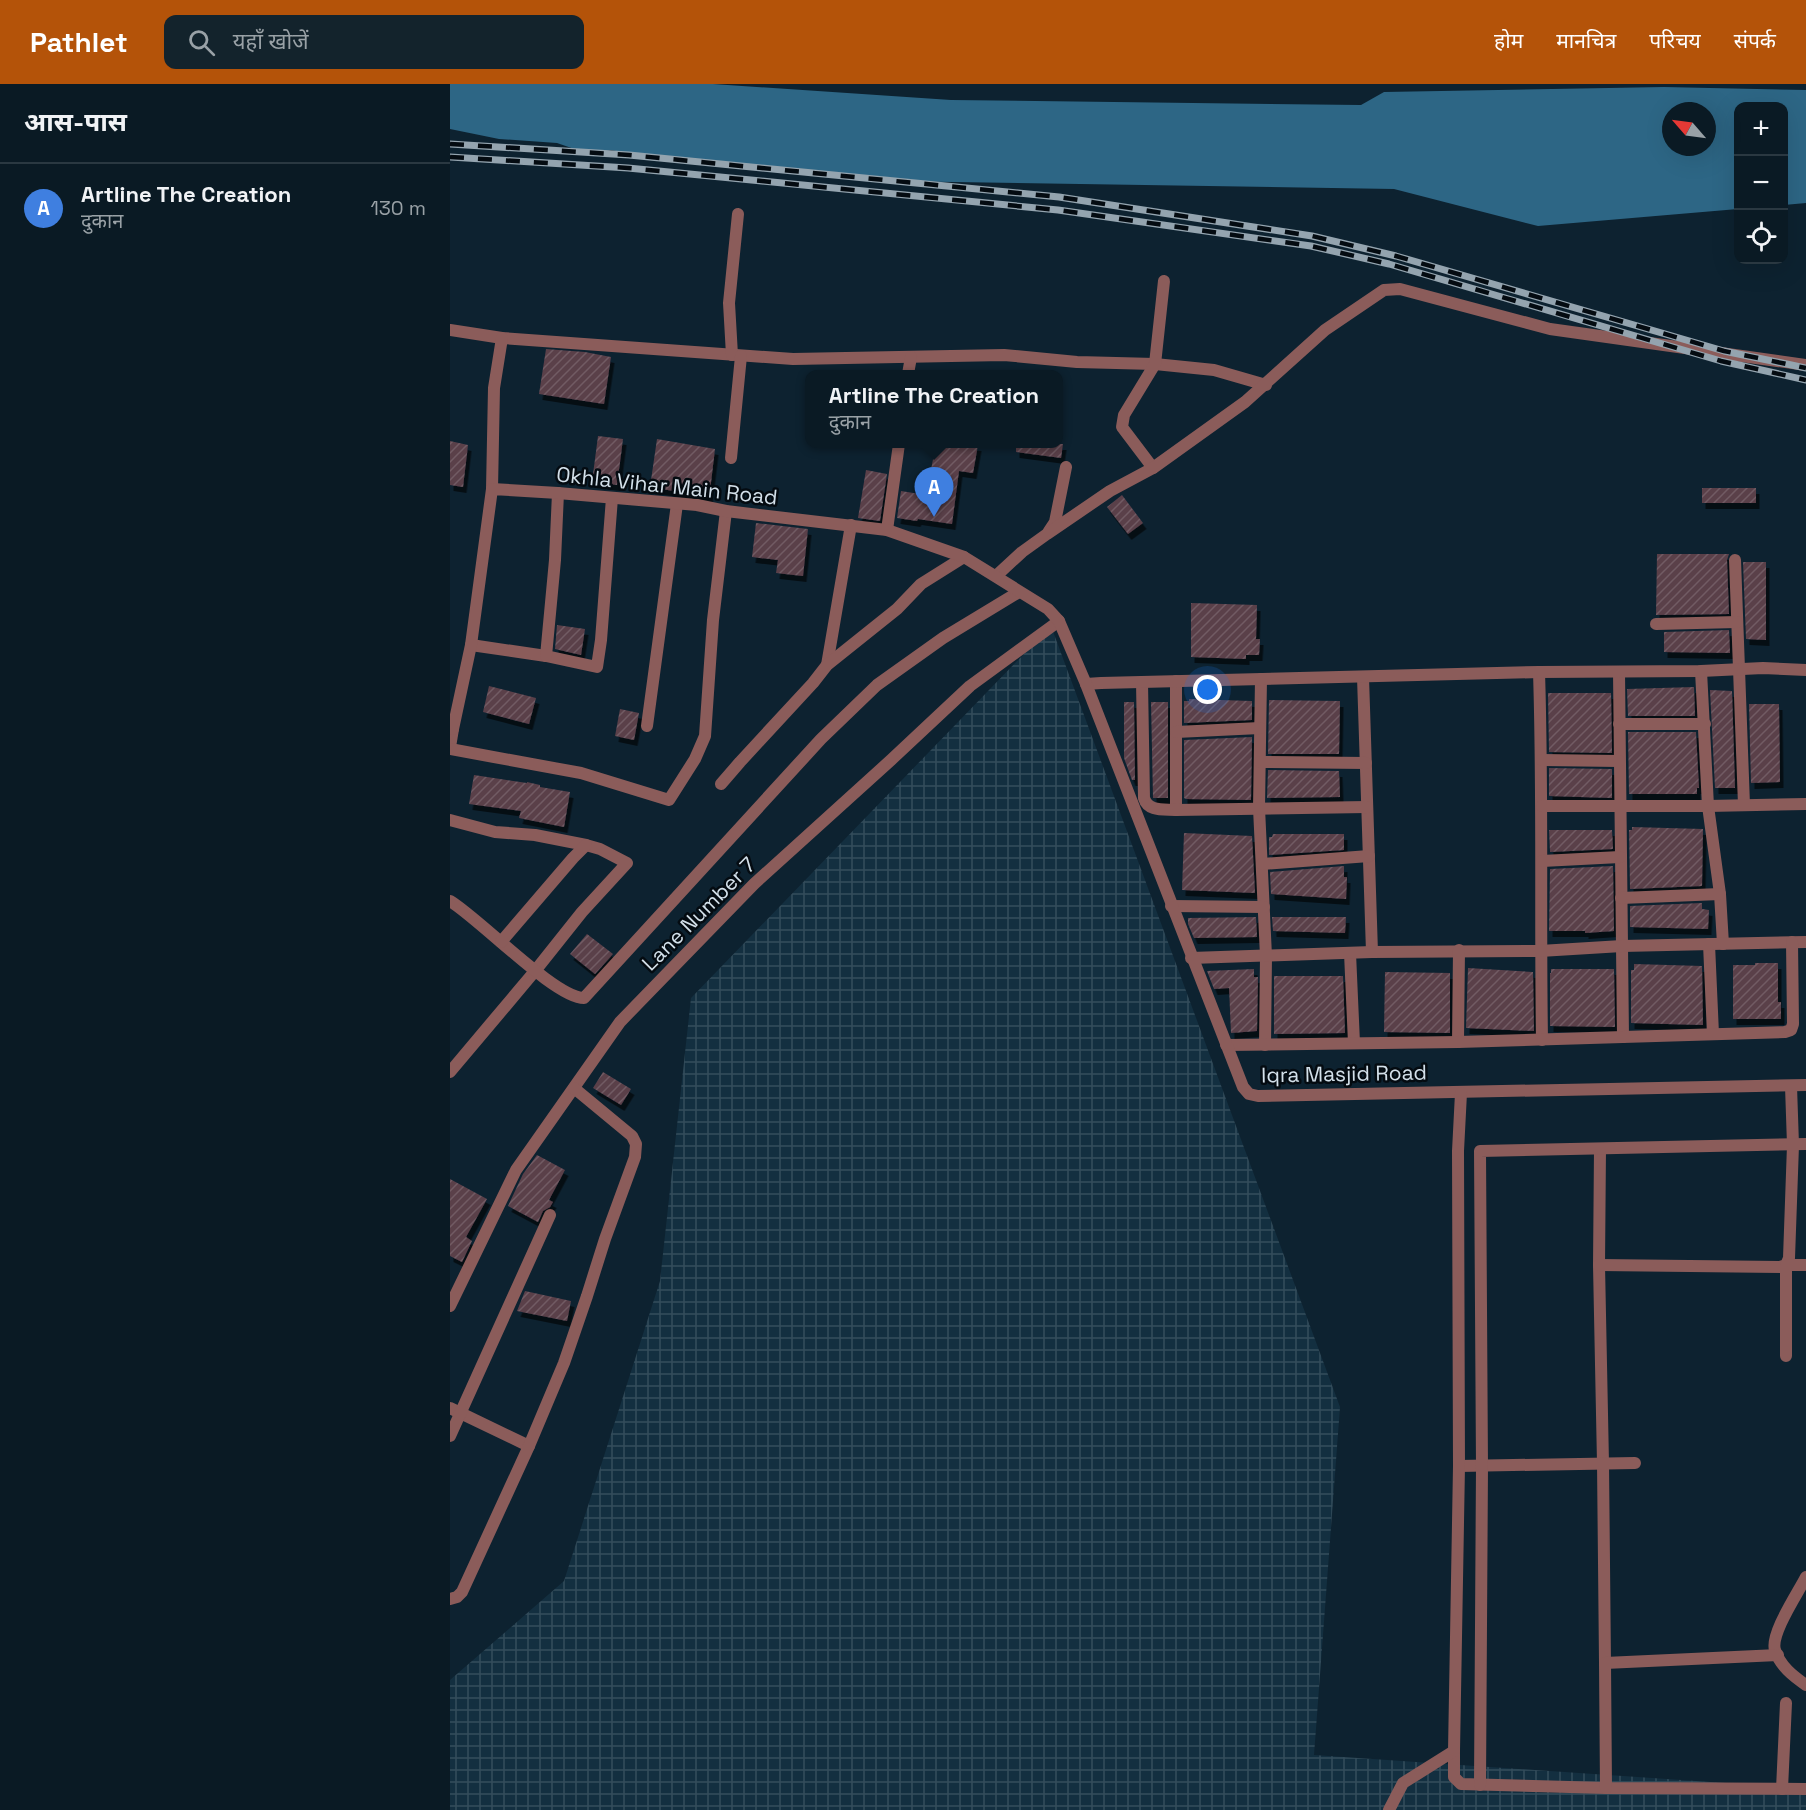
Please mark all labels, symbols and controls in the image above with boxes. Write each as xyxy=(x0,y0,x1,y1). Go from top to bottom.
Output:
search box xyxy=(164,15,584,69)
text: Pathlet xyxy=(30,24,128,60)
icon: search xyxy=(185,26,218,59)
text: यहाँ खोजें xyxy=(233,27,309,55)
text: होम xyxy=(1494,27,1523,54)
text: मानचित्र xyxy=(1556,27,1616,54)
text: परिचय xyxy=(1649,27,1701,54)
text: संपर्क xyxy=(1734,27,1776,54)
north arrow xyxy=(1662,102,1716,156)
map controls xyxy=(1734,102,1788,264)
button: + xyxy=(1734,102,1788,156)
text: आस-पास xyxy=(24,105,127,139)
button: − xyxy=(1734,156,1788,210)
text: Artline The Creation xyxy=(81,180,291,208)
text: A xyxy=(37,195,50,221)
text: 130 m xyxy=(370,195,426,221)
text: दुकान xyxy=(81,208,123,234)
button: locate xyxy=(1734,210,1788,264)
popup xyxy=(805,370,1063,448)
text: Artline The Creation xyxy=(829,381,1039,409)
text: दुकान xyxy=(829,409,871,435)
street label: Okhla Vihar Main Road xyxy=(555,460,779,511)
pin: A xyxy=(914,468,954,517)
your location xyxy=(1193,675,1222,704)
street label: Lane Number 7 xyxy=(636,851,761,976)
street label: Iqra Masjid Road xyxy=(1261,1059,1427,1088)

